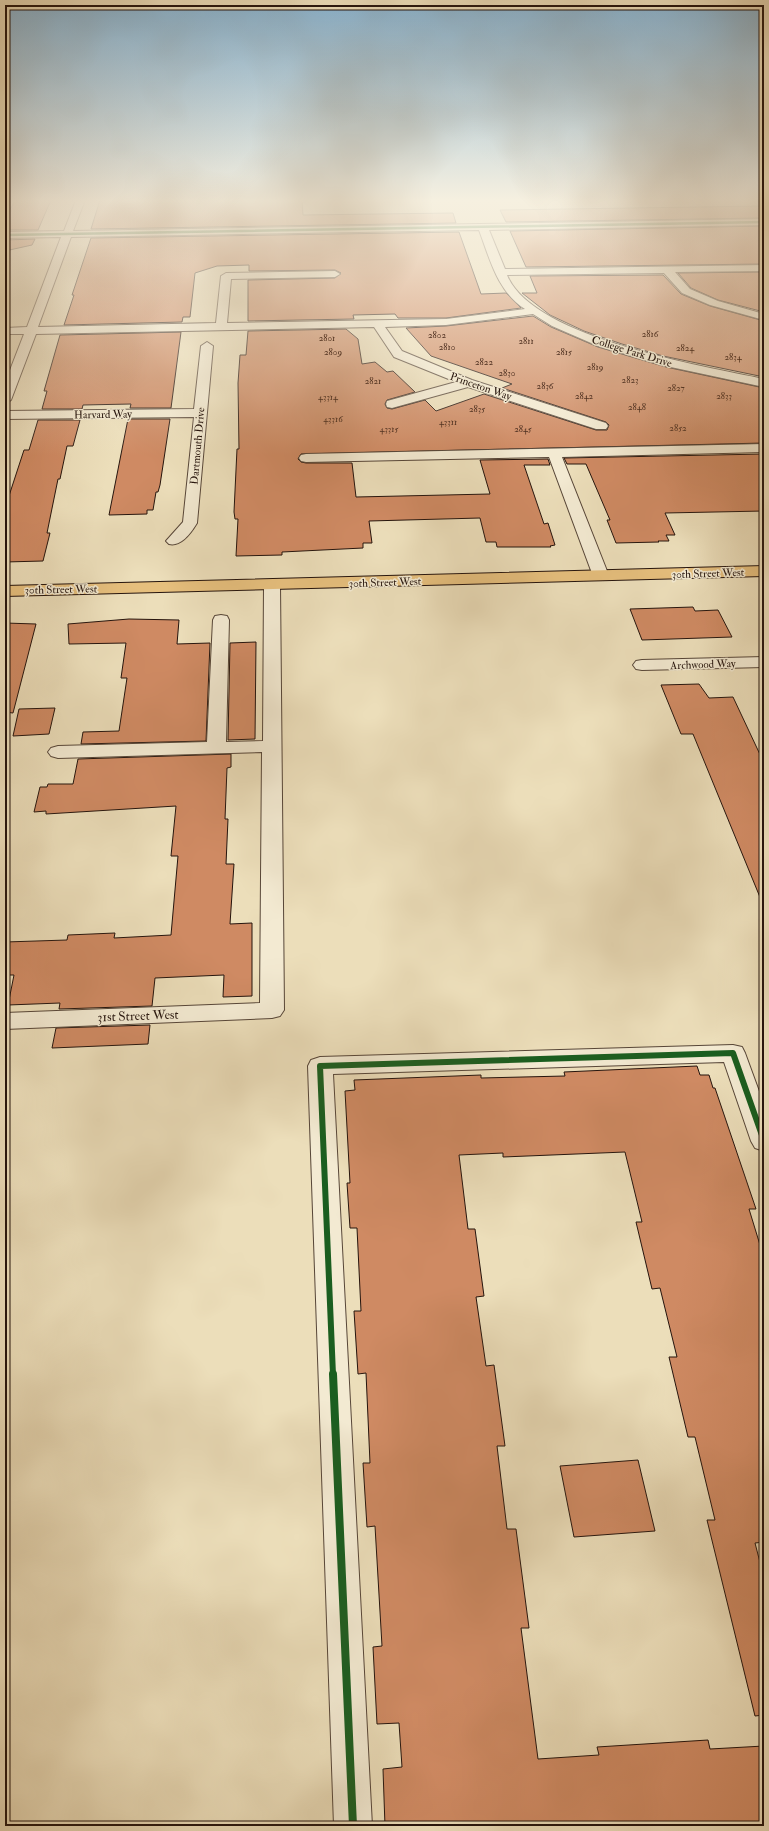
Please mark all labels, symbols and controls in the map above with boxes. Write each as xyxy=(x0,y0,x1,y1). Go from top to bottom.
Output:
house number: 2816 xyxy=(642,329,659,340)
house number: 2802 xyxy=(428,330,446,341)
house number: 2801 xyxy=(319,333,335,344)
street label: College Park Drive xyxy=(590,333,674,370)
house number: 2811 xyxy=(518,336,534,347)
house number: 2810 xyxy=(439,342,456,353)
house number: 2824 xyxy=(676,343,695,354)
house number: 2809 xyxy=(324,347,342,358)
house number: 2815 xyxy=(556,347,572,358)
house number: 2834 xyxy=(724,352,743,363)
house number: 2822 xyxy=(475,357,493,368)
house number: 2819 xyxy=(587,362,604,373)
house number: 2830 xyxy=(499,368,516,379)
street label: Princeton Way xyxy=(448,370,514,404)
house number: 2823 xyxy=(622,375,638,386)
house number: 2821 xyxy=(365,376,381,387)
house number: 2836 xyxy=(537,381,554,392)
house number: 2827 xyxy=(667,383,685,394)
house number: 2842 xyxy=(575,391,594,402)
house number: 2833 xyxy=(716,391,732,402)
house number: 43314 xyxy=(318,392,339,403)
house number: 2848 xyxy=(628,402,646,413)
house number: 2835 xyxy=(469,404,485,415)
street label: Harvard Way xyxy=(74,407,132,423)
street label: Dartmouth Drive xyxy=(188,407,207,485)
house number: 43316 xyxy=(323,414,343,425)
house number: 43311 xyxy=(439,417,457,428)
house number: 2852 xyxy=(669,423,687,434)
house number: 43315 xyxy=(380,424,398,435)
house number: 2845 xyxy=(514,424,532,435)
street label: 30th Street West xyxy=(672,566,745,581)
street label: 30th Street West xyxy=(349,575,422,590)
street label: 30th Street West xyxy=(25,582,98,597)
street label: Archwood Way xyxy=(669,657,736,673)
street label: 31st Street West xyxy=(97,1007,179,1025)

